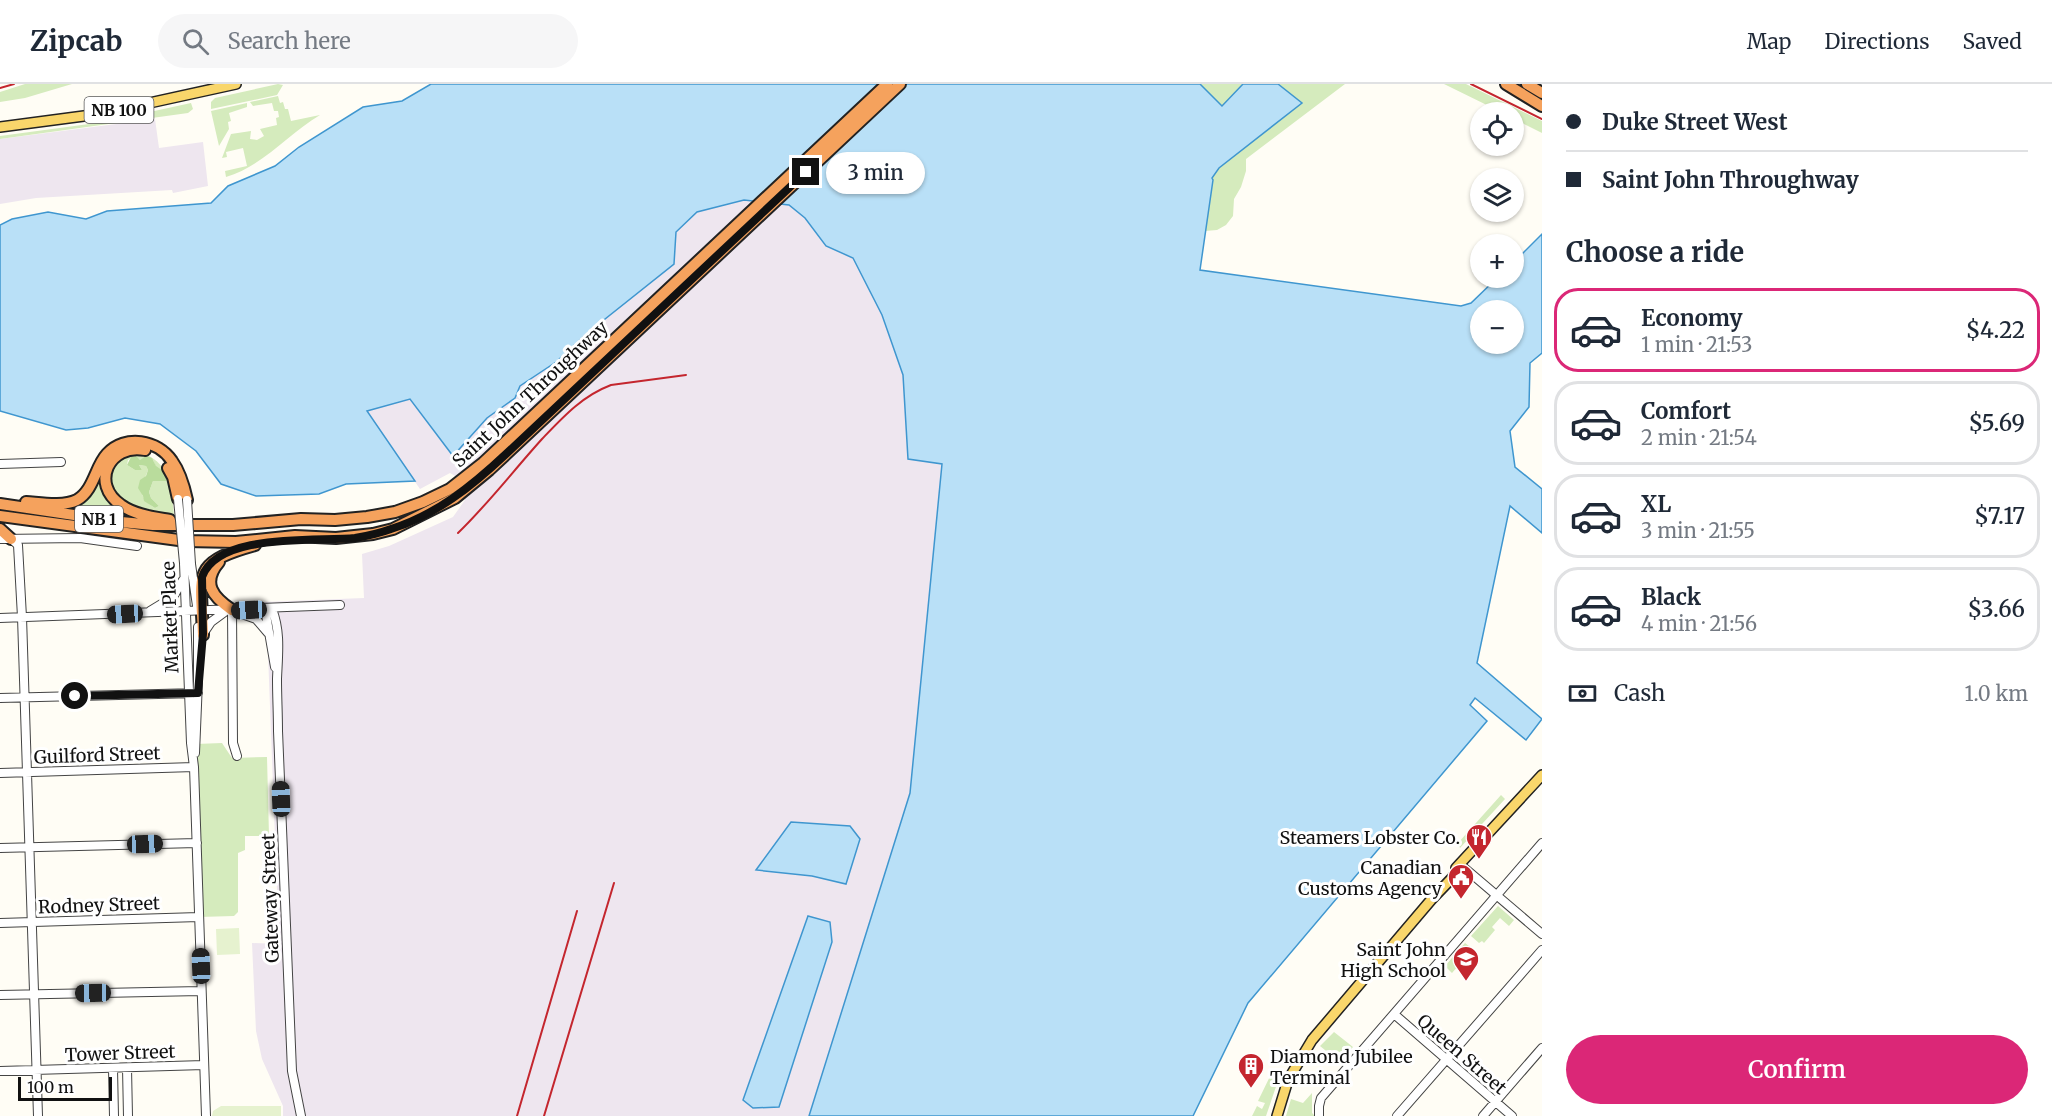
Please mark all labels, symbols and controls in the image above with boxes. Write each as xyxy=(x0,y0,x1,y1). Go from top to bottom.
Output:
search box xyxy=(158,14,578,68)
text: Zipcab xyxy=(30,23,122,59)
icon: search xyxy=(179,25,212,58)
text: Search here xyxy=(227,27,351,55)
text: Map xyxy=(1747,28,1791,55)
text: Directions xyxy=(1824,28,1929,55)
text: Saved xyxy=(1962,28,2022,55)
road number: NB 100 xyxy=(84,97,154,123)
map controls xyxy=(1470,102,1524,354)
button: locate xyxy=(1470,102,1524,156)
text: Duke Street West xyxy=(1602,108,1787,136)
callout: 3 min xyxy=(827,151,926,193)
route end xyxy=(792,158,819,185)
text: 3 min xyxy=(847,160,904,185)
text: Saint John Throughway xyxy=(1602,166,1859,194)
button: layers xyxy=(1470,168,1524,222)
button: + xyxy=(1470,234,1524,288)
text: Choose a ride xyxy=(1566,235,1744,269)
button: − xyxy=(1470,300,1524,354)
icon: car xyxy=(1569,303,1623,357)
text: Economy xyxy=(1641,304,1742,332)
street label: Saint John Throughway xyxy=(447,315,613,472)
text: $4.22 xyxy=(1966,316,2025,344)
text: 1 min · 21:53 xyxy=(1641,332,1753,357)
icon: car xyxy=(1569,396,1623,450)
text: Comfort xyxy=(1641,397,1731,425)
text: $5.69 xyxy=(1969,409,2025,437)
text: 2 min · 21:54 xyxy=(1641,425,1757,450)
icon: car xyxy=(1569,489,1623,543)
text: XL xyxy=(1641,490,1671,518)
text: $7.17 xyxy=(1974,502,2025,530)
road number: NB 1 xyxy=(75,506,123,532)
text: 3 min · 21:55 xyxy=(1641,518,1755,543)
street label: Market Place xyxy=(157,561,183,673)
icon: car xyxy=(1569,582,1623,636)
text: Black xyxy=(1641,583,1701,611)
text: $3.66 xyxy=(1967,595,2025,623)
car xyxy=(231,600,267,620)
car xyxy=(107,604,143,624)
text: 4 min · 21:56 xyxy=(1641,611,1757,636)
icon: cash xyxy=(1566,677,1599,710)
text: Cash xyxy=(1614,679,1665,707)
text: 1.0 km xyxy=(1964,681,2028,706)
route start xyxy=(61,682,88,709)
street label: Guilford Street xyxy=(33,741,161,769)
car xyxy=(271,781,291,817)
restaurant icon: Steamers Lobster Co. xyxy=(1464,822,1494,860)
place label: Steamers Lobster Co. xyxy=(1279,826,1460,849)
street label: Gateway Street xyxy=(256,833,284,963)
car xyxy=(127,834,163,854)
place label: Canadian Customs Agency xyxy=(1298,856,1443,900)
public building icon: Canadian Customs Agency xyxy=(1446,862,1476,900)
street label: Rodney Street xyxy=(38,891,160,919)
place label: Saint John High School xyxy=(1341,938,1446,982)
school or university icon: Saint John High School xyxy=(1451,944,1481,982)
car xyxy=(191,948,211,984)
car xyxy=(75,984,111,1002)
street label: Queen Street xyxy=(1412,1009,1512,1099)
button: Confirm xyxy=(1566,1035,2028,1104)
street label: Tower Street xyxy=(64,1040,176,1066)
place label: Diamond Jubilee Terminal xyxy=(1270,1045,1413,1089)
building icon: Diamond Jubilee Terminal xyxy=(1236,1051,1266,1089)
scale bar xyxy=(18,1074,112,1102)
text: 100 m xyxy=(27,1077,74,1097)

